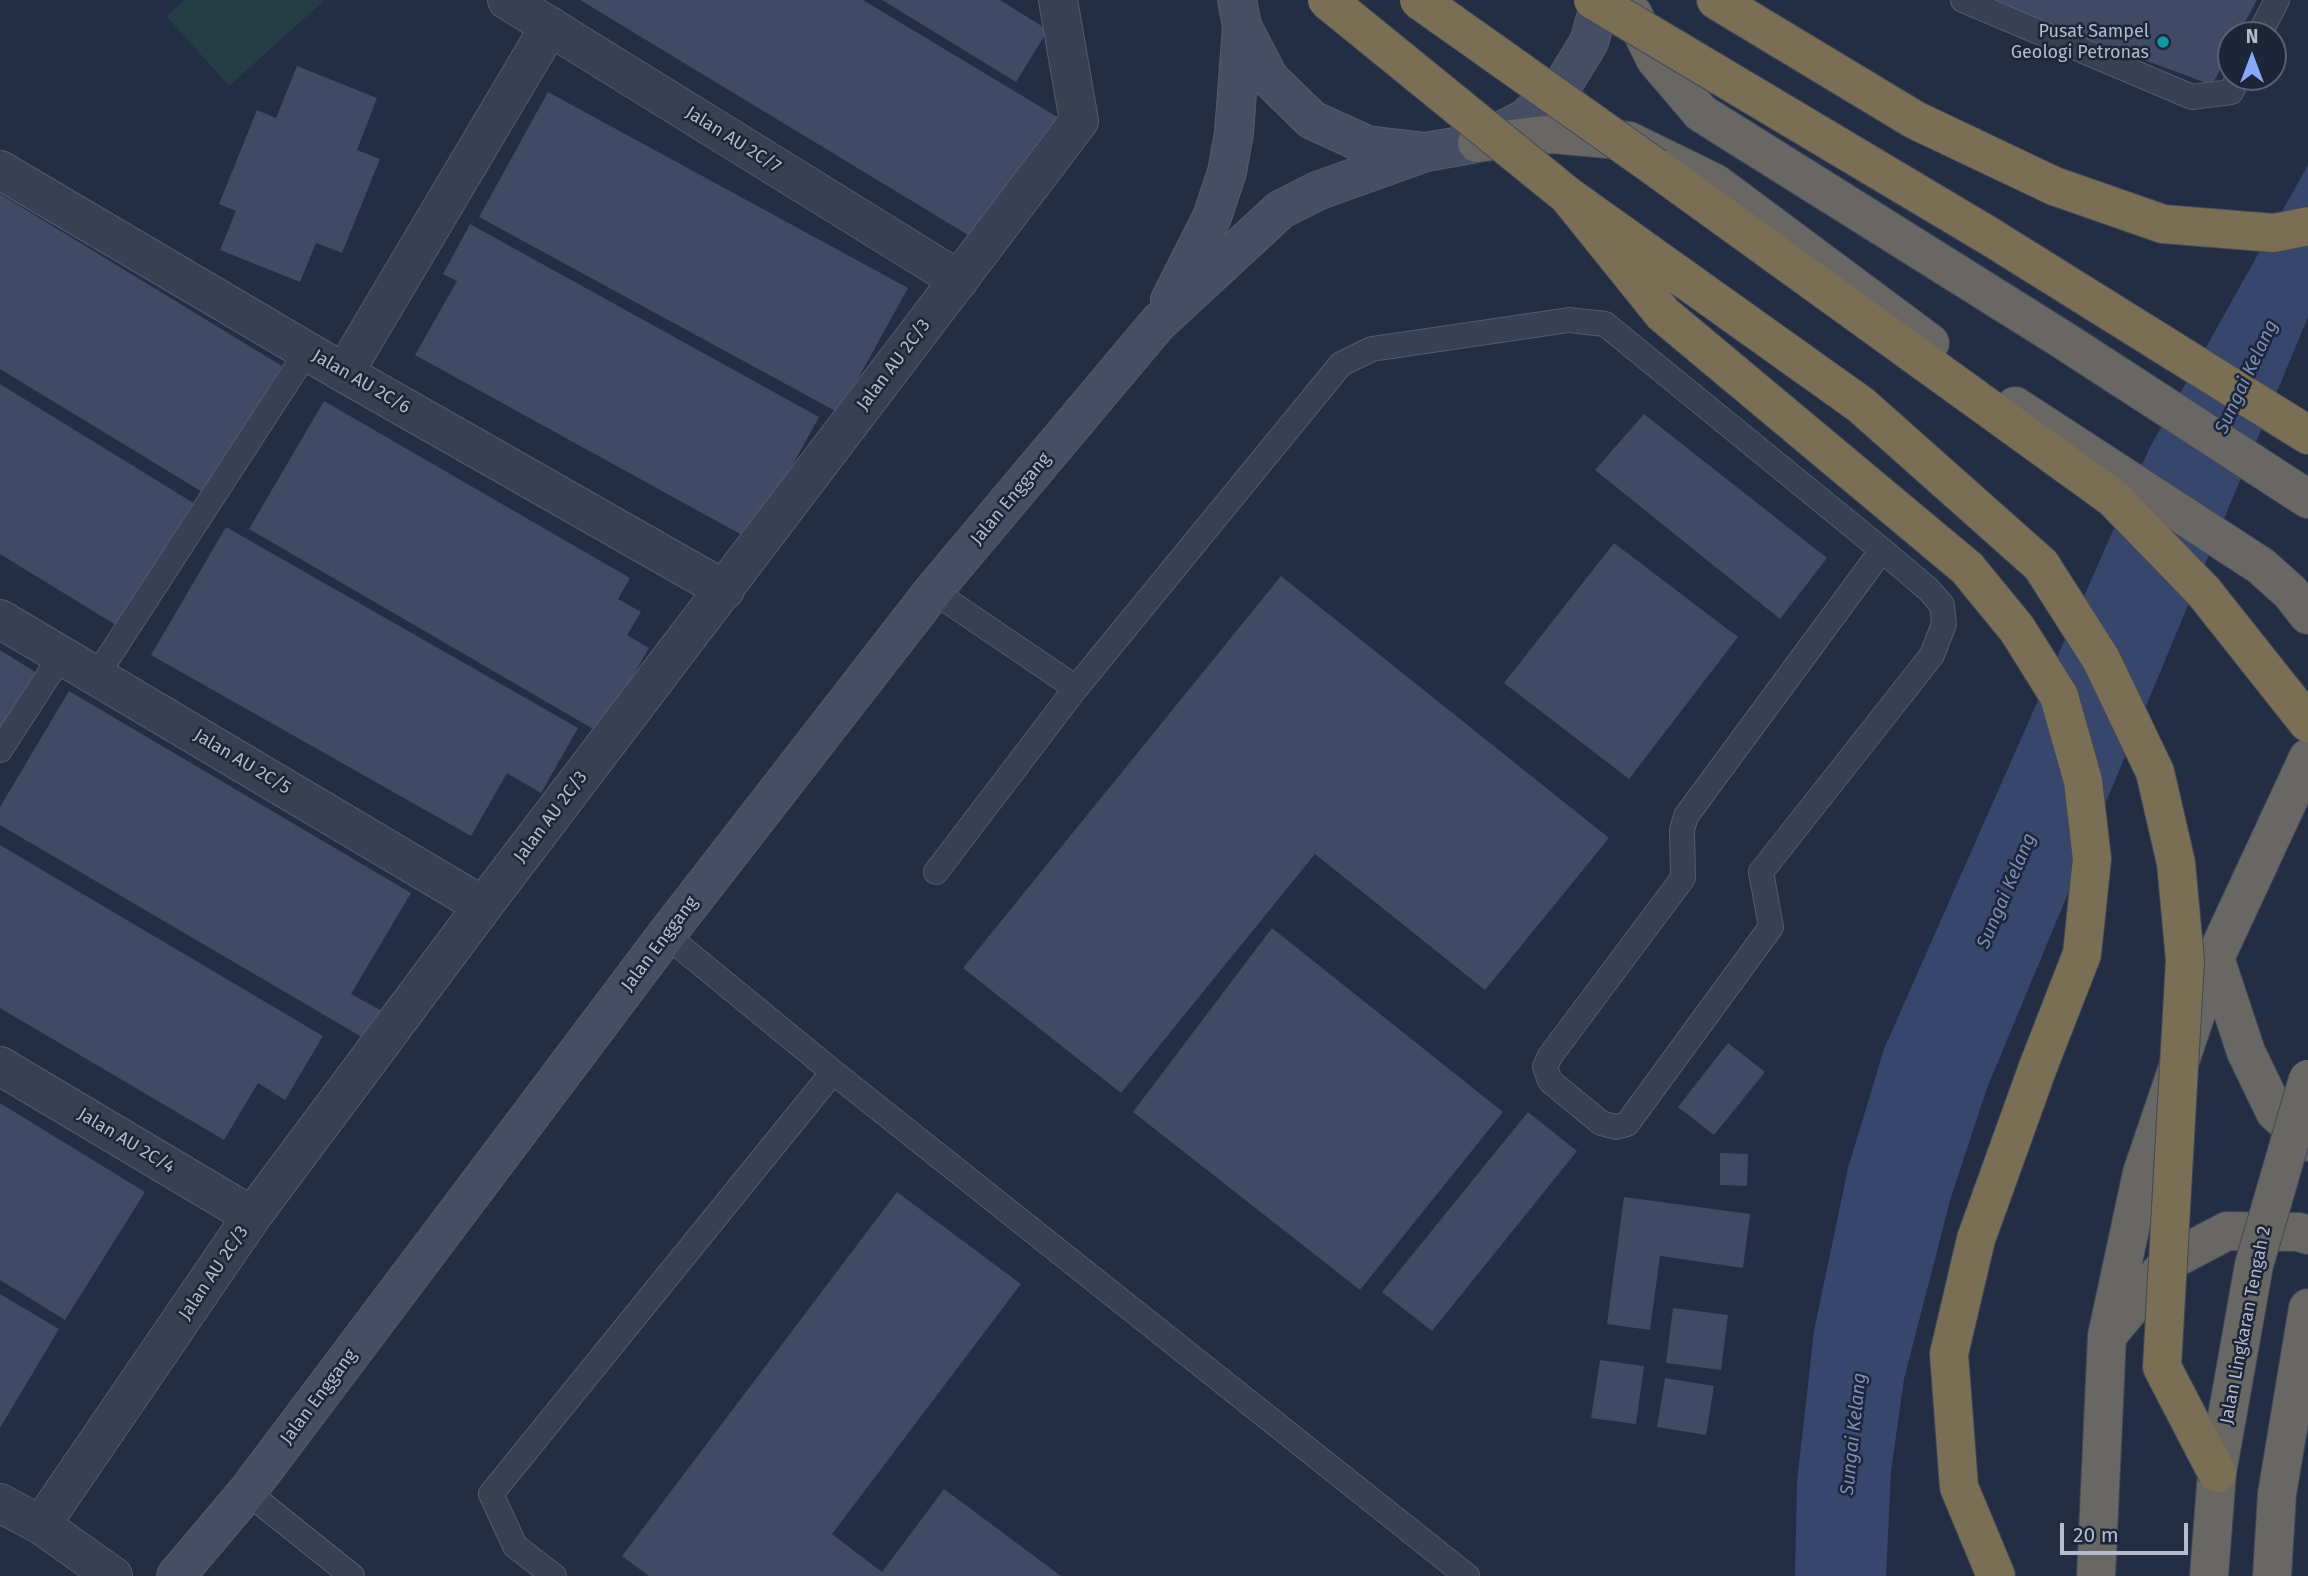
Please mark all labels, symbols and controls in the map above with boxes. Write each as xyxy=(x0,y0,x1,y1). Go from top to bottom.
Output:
place label: Pusat Sampel Geologi Petronas xyxy=(2011,21,2149,64)
north arrow xyxy=(2217,21,2287,91)
text: N xyxy=(2246,25,2258,48)
marker: Pusat Sampel Geologi Petronas xyxy=(2155,34,2171,50)
street label: Jalan AU 2C/7 xyxy=(681,102,785,178)
street label: Jalan AU 2C/3 xyxy=(853,315,935,415)
water label: Sungai Kelang xyxy=(2211,316,2283,438)
street label: Jalan AU 2C/6 xyxy=(308,345,414,419)
street label: Jalan Enggang xyxy=(966,449,1056,549)
street label: Jalan AU 2C/5 xyxy=(190,725,294,799)
street label: Jalan AU 2C/3 xyxy=(510,767,592,867)
water label: Sungai Kelang xyxy=(1972,830,2042,952)
street label: Jalan Enggang xyxy=(617,892,703,996)
street label: Jalan AU 2C/4 xyxy=(74,1104,178,1178)
street label: Jalan AU 2C/3 xyxy=(175,1222,253,1324)
street label: Jalan Lingkaran Tengah 2 xyxy=(2216,1224,2276,1426)
street label: Jalan Enggang xyxy=(276,1345,362,1449)
water label: Sungai Kelang xyxy=(1836,1372,1872,1496)
scale bar xyxy=(2063,1510,2191,1554)
text: 20 m xyxy=(2073,1522,2119,1548)

